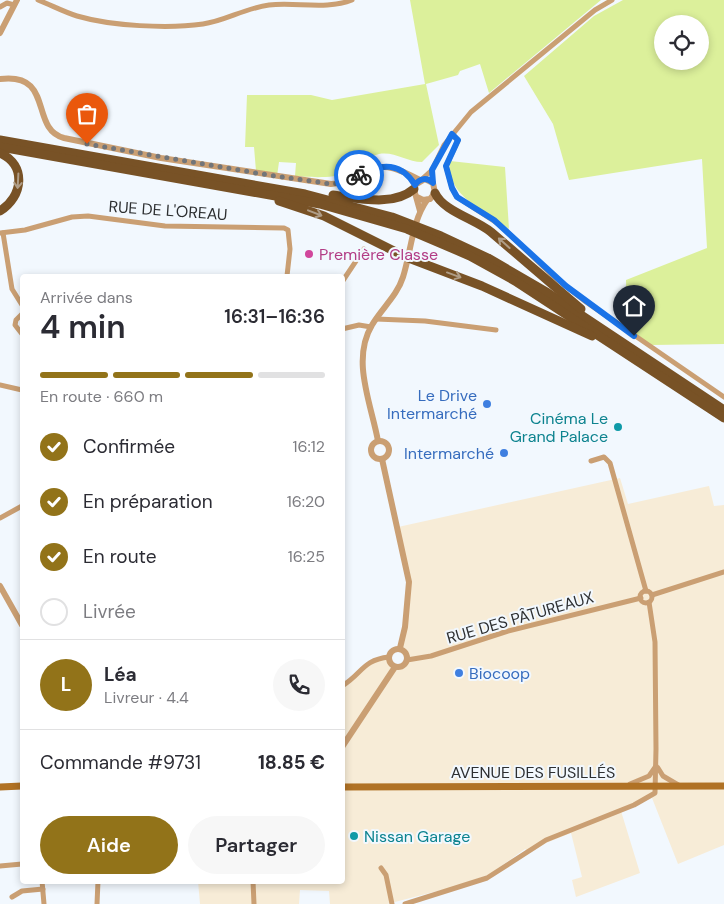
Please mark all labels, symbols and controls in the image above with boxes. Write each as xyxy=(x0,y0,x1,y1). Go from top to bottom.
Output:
map controls xyxy=(654,15,709,70)
button: locate xyxy=(654,15,709,70)
pin xyxy=(66,93,108,144)
icon: bag xyxy=(73,100,101,128)
courier xyxy=(334,150,384,200)
icon: bike xyxy=(345,161,373,189)
one-way arrow xyxy=(14,173,23,189)
street label: RUE DE L'OREAU xyxy=(108,196,228,225)
one-way arrow xyxy=(307,209,322,218)
one-way arrow xyxy=(498,238,511,249)
place label: Première Classe xyxy=(319,244,438,265)
marker: Première Classe xyxy=(303,248,315,260)
one-way arrow xyxy=(446,271,461,280)
pin xyxy=(613,285,655,336)
text: Arrivée dans xyxy=(40,287,133,308)
icon: home xyxy=(620,292,648,320)
text: 16:31–16:36 xyxy=(224,304,325,329)
text: 4 min xyxy=(40,306,126,348)
place label: Le Drive Intermarché xyxy=(387,385,477,424)
text: En route · 660 m xyxy=(40,386,163,407)
marker: Le Drive Intermarché xyxy=(481,398,493,410)
place label: Cinéma Le Grand Palace xyxy=(510,408,608,447)
marker: Cinéma Le Grand Palace xyxy=(612,421,624,433)
icon: check xyxy=(40,433,68,461)
text: Confirmée xyxy=(83,434,175,459)
text: 16:12 xyxy=(293,436,325,457)
place label: Intermarché xyxy=(404,443,494,464)
marker: Intermarché xyxy=(498,447,510,459)
icon: check xyxy=(40,488,68,516)
text: En préparation xyxy=(83,489,213,514)
text: 16:20 xyxy=(287,491,325,512)
icon: check xyxy=(40,543,68,571)
text: En route xyxy=(83,544,157,569)
text: 16:25 xyxy=(288,546,325,567)
street label: RUE DES PÂTUREAUX xyxy=(444,586,597,649)
text: Livrée xyxy=(83,599,136,624)
button: phone xyxy=(273,659,325,711)
text: Léa xyxy=(104,662,137,687)
place label: Biocoop xyxy=(469,663,530,684)
marker: Biocoop xyxy=(453,667,465,679)
text: L xyxy=(61,672,71,697)
text: Livreur · 4.4 xyxy=(104,687,189,708)
text: Commande #9731 xyxy=(40,750,201,775)
text: 18.85 € xyxy=(258,750,325,775)
street label: AVENUE DES FUSILLÉS xyxy=(451,762,615,783)
button: Aide xyxy=(40,816,178,874)
button: Partager xyxy=(188,816,325,874)
place label: Nissan Garage xyxy=(364,826,470,847)
marker: Nissan Garage xyxy=(348,830,360,842)

